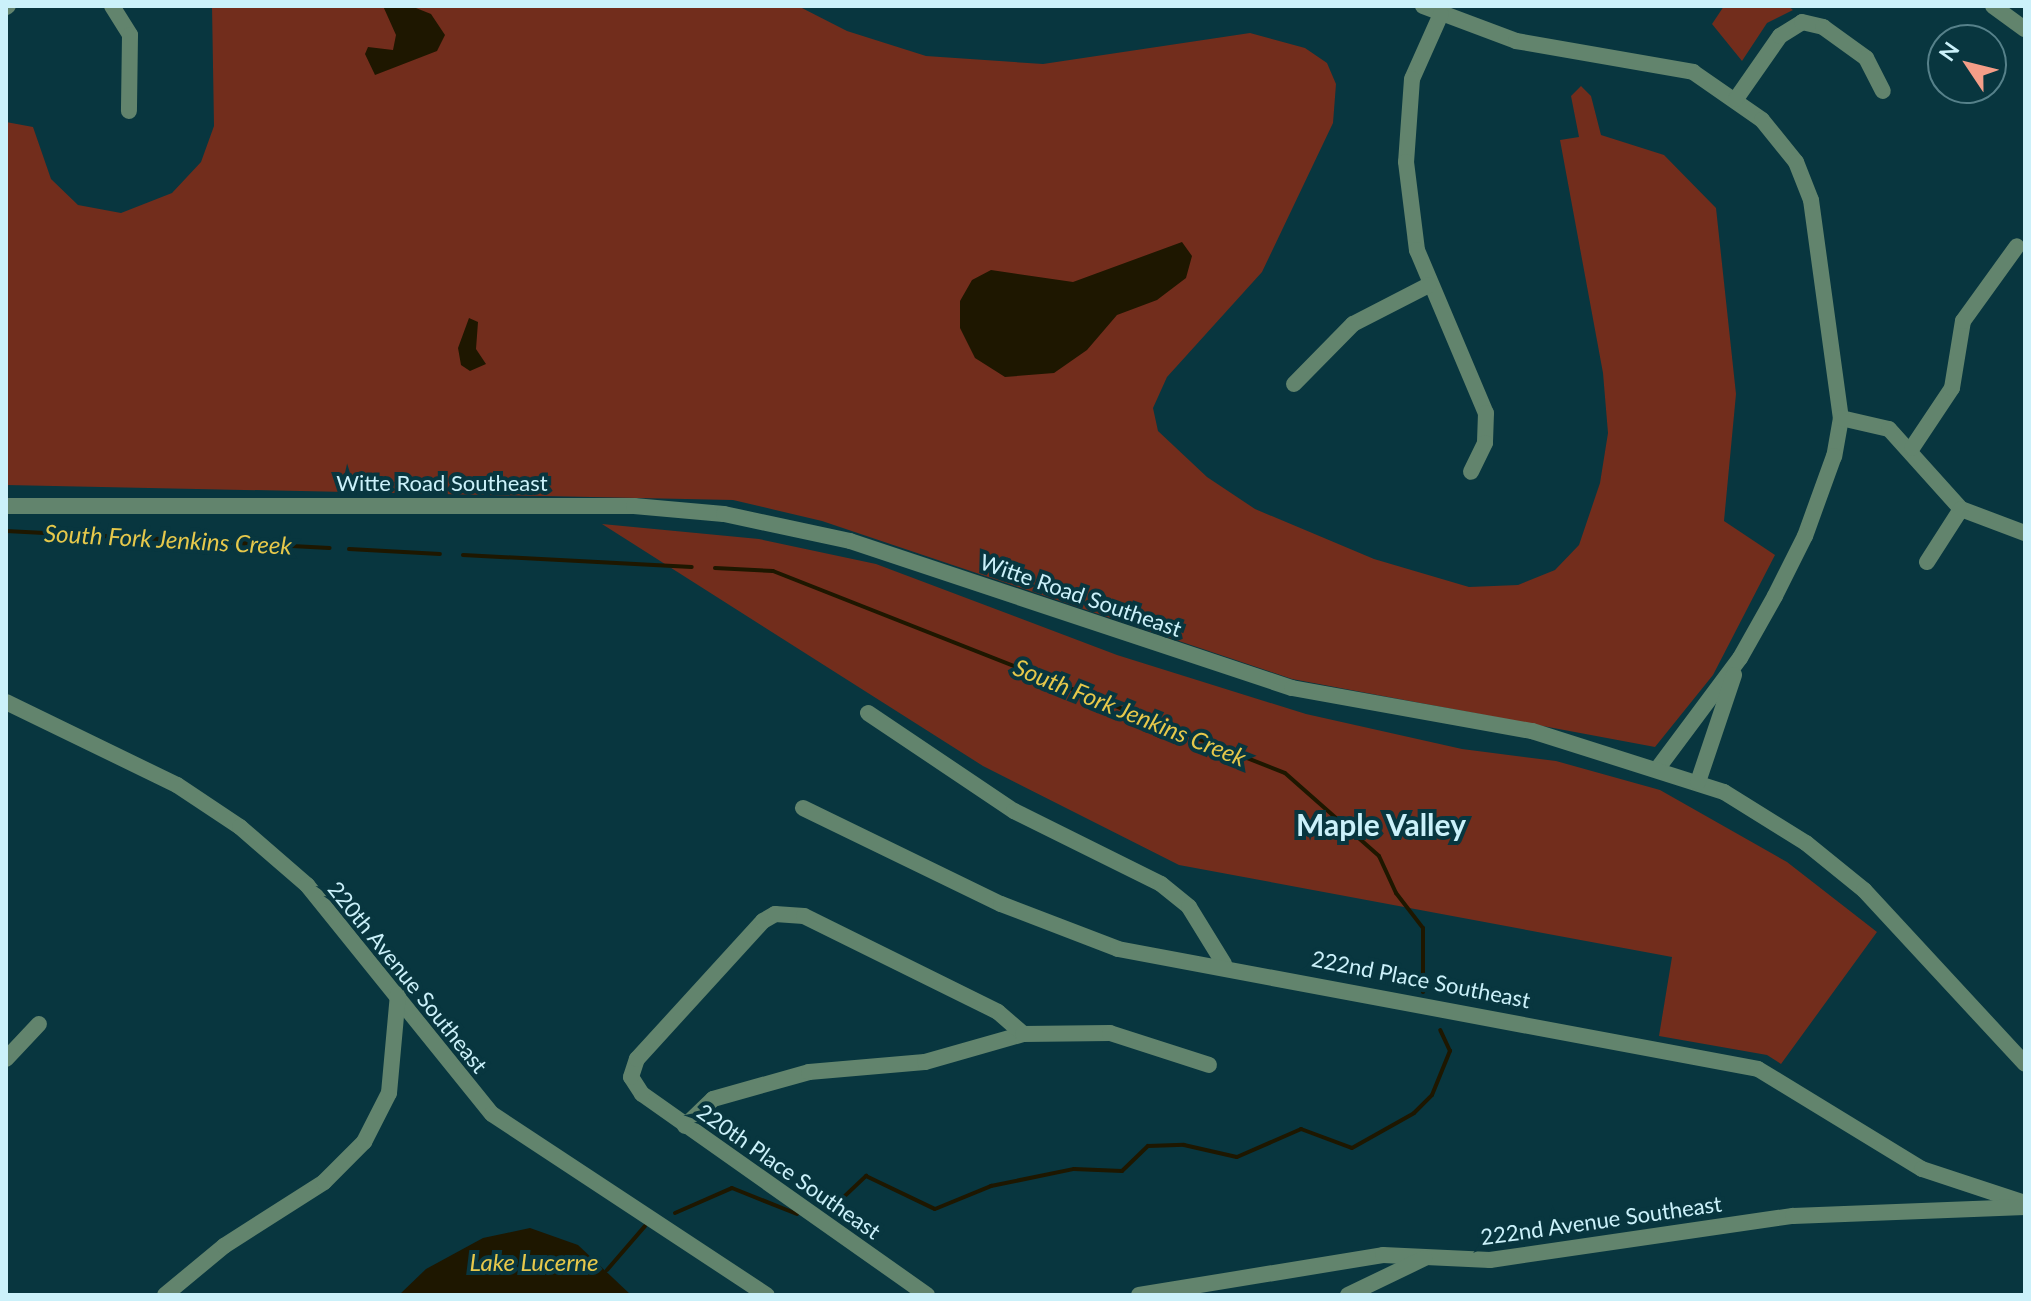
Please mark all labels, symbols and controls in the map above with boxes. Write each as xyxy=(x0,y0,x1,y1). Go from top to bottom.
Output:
north arrow xyxy=(1927,24,2007,104)
text: N xyxy=(1933,36,1964,66)
street label: Witte Road Southeast xyxy=(336,470,548,496)
water label: South Fork Jenkins Creek xyxy=(43,518,293,560)
street label: Witte Road Southeast xyxy=(977,548,1185,642)
water label: South Fork Jenkins Creek xyxy=(1009,652,1251,772)
district label: Maple Valley xyxy=(1295,806,1467,842)
street label: 220th Avenue Southeast xyxy=(322,876,494,1078)
street label: 222nd Place Southeast xyxy=(1309,945,1533,1013)
street label: 220th Place Southeast xyxy=(692,1098,886,1244)
street label: 222nd Avenue Southeast xyxy=(1478,1190,1724,1250)
water label: Lake Lucerne xyxy=(469,1248,599,1276)

